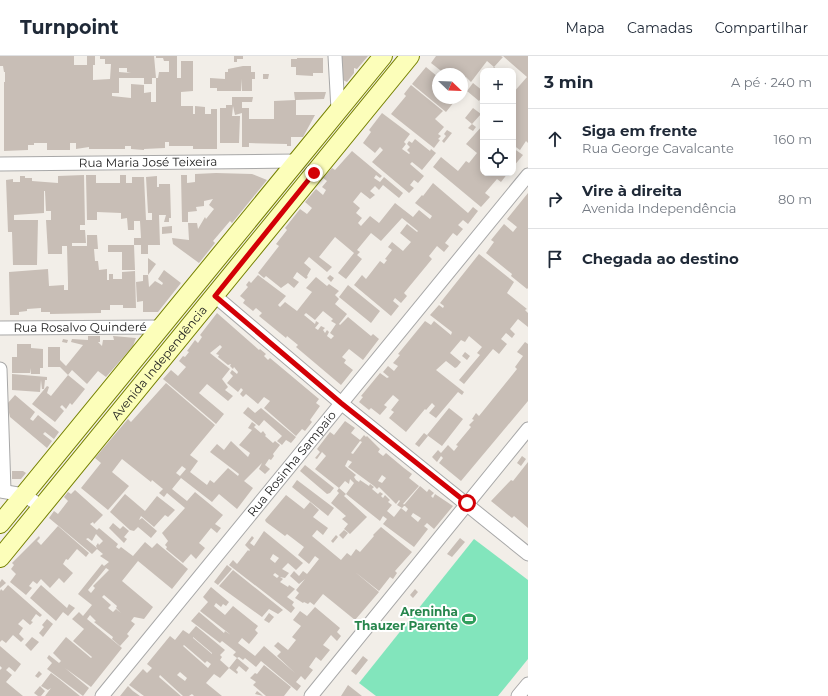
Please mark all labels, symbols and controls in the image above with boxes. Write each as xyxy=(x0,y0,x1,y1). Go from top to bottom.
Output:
text: Turnpoint xyxy=(20,16,119,39)
text: Mapa xyxy=(566,19,605,37)
text: Camadas xyxy=(627,19,693,37)
text: Compartilhar xyxy=(715,19,808,37)
north arrow xyxy=(432,68,468,104)
map controls xyxy=(480,68,516,176)
button: + xyxy=(480,68,516,104)
text: 3 min xyxy=(544,72,594,92)
text: A pé · 240 m xyxy=(731,74,812,90)
button: − xyxy=(480,104,516,140)
text: Siga em frente xyxy=(582,121,697,140)
icon: ahead xyxy=(544,128,566,150)
text: 160 m xyxy=(774,131,812,147)
button: locate xyxy=(480,140,516,176)
text: Rua George Cavalcante xyxy=(582,140,734,156)
street label: Rua Maria José Teixeira xyxy=(79,154,217,170)
route end xyxy=(305,164,323,182)
text: Vire à direita xyxy=(582,181,682,200)
icon: right xyxy=(544,188,566,210)
text: 80 m xyxy=(778,191,812,207)
text: Avenida Independência xyxy=(582,200,737,216)
icon: arrive xyxy=(544,248,566,270)
text: Chegada ao destino xyxy=(582,249,739,268)
street label: Avenida Independência xyxy=(108,302,210,423)
street label: Rua Rosalvo Quinderé xyxy=(13,319,147,335)
street label: Rua Rosinha Sampaio xyxy=(244,408,339,519)
route start xyxy=(458,494,476,512)
place label: Areninha Thauzer Parente xyxy=(355,604,458,633)
sports icon: Areninha Thauzer Parente xyxy=(461,611,477,627)

